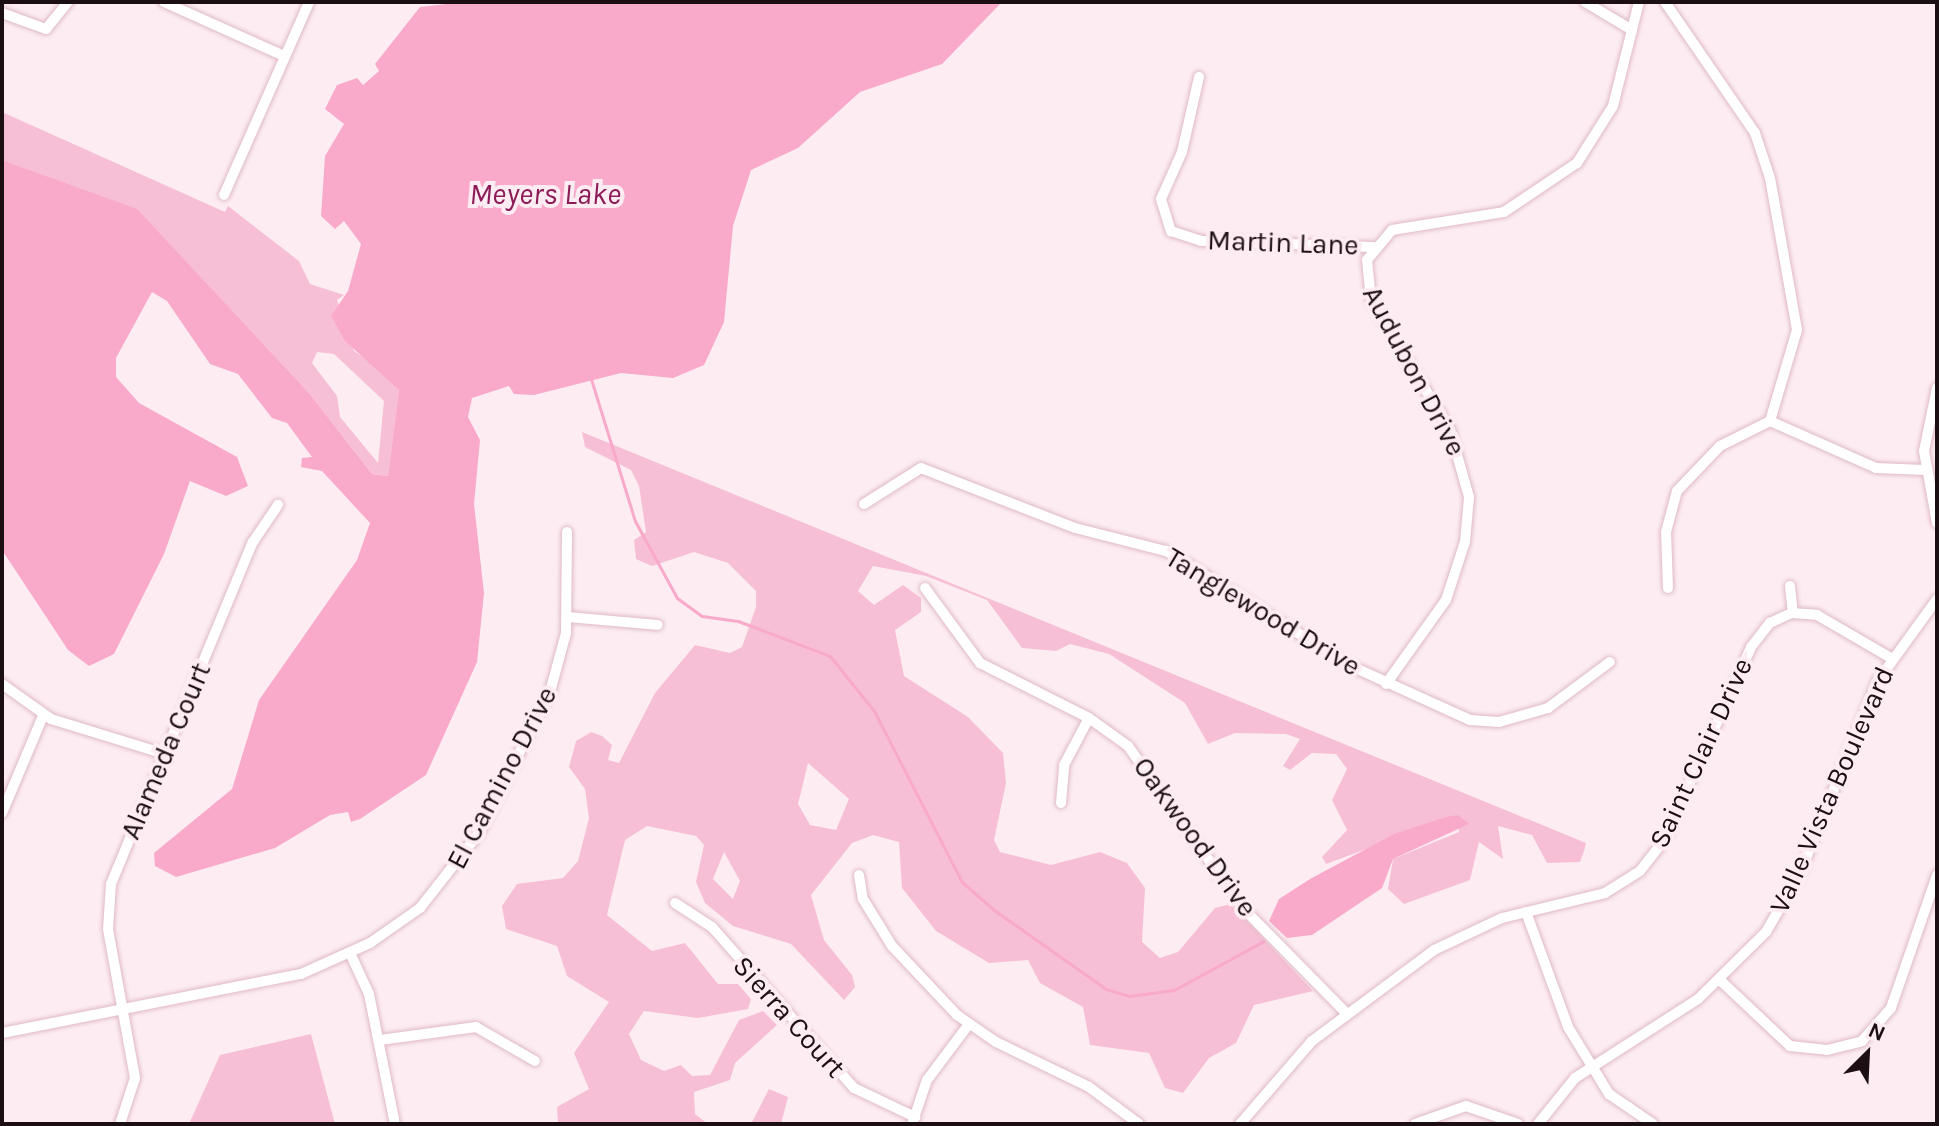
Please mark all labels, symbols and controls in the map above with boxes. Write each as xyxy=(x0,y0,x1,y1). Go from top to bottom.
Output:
water label: Meyers Lake xyxy=(469,176,621,212)
street label: Martin Lane xyxy=(1207,224,1359,262)
street label: Audubon Drive xyxy=(1355,280,1473,462)
street label: Tanglewood Drive xyxy=(1159,541,1367,683)
street label: Saint Clair Drive xyxy=(1642,653,1760,853)
street label: Alameda Court xyxy=(114,658,218,844)
street label: Valle Vista Boulevard xyxy=(1762,661,1902,919)
street label: El Camino Drive xyxy=(440,681,564,875)
street label: Oakwood Drive xyxy=(1126,751,1264,923)
street label: Sierra Court xyxy=(726,949,852,1085)
north arrow xyxy=(1827,1014,1907,1094)
text: N xyxy=(1864,1017,1889,1047)

